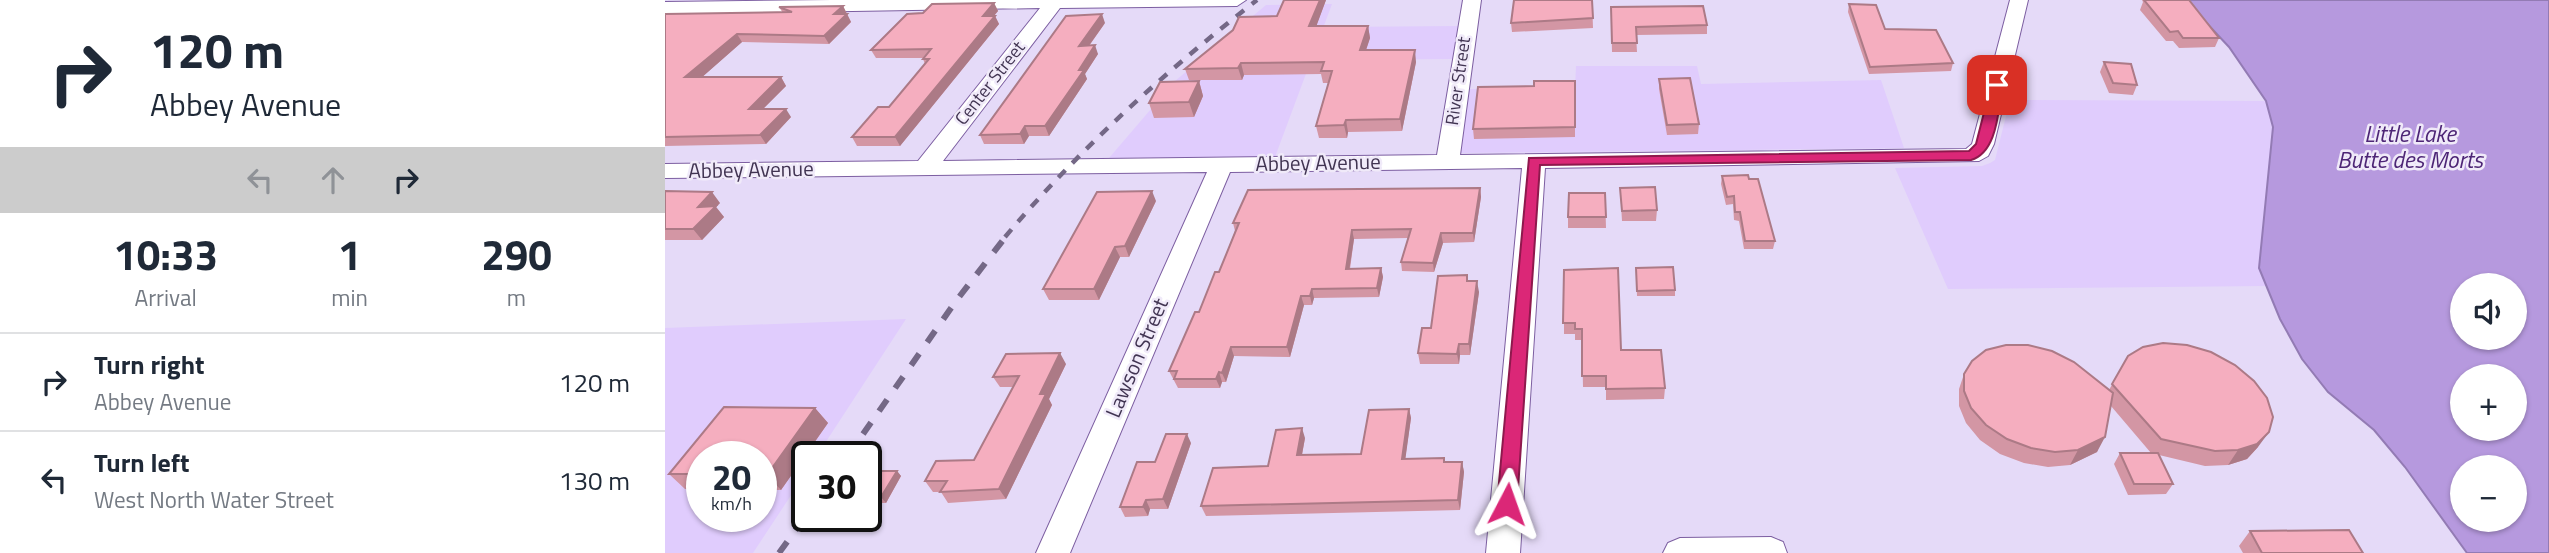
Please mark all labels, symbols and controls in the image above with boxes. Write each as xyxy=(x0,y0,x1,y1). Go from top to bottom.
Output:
text: 120 m xyxy=(150,12,284,87)
icon: right xyxy=(35,28,126,119)
street label: Center Street xyxy=(948,34,1032,131)
street label: River Street xyxy=(1438,34,1477,127)
pin xyxy=(1967,55,2027,115)
icon: arrive xyxy=(1978,66,2016,104)
text: Abbey Avenue xyxy=(150,80,341,128)
water label: Little Lake Butte des Morts xyxy=(2337,116,2485,177)
street label: Abbey Avenue xyxy=(1255,145,1381,179)
street label: Abbey Avenue xyxy=(688,152,814,186)
icon: left xyxy=(241,161,279,199)
icon: ahead xyxy=(314,161,352,199)
icon: right xyxy=(387,161,425,199)
text: 10:33 xyxy=(113,222,218,286)
text: 1 xyxy=(338,222,361,286)
text: 290 xyxy=(481,222,552,286)
map controls xyxy=(2450,273,2527,532)
button: sound xyxy=(2450,273,2527,350)
text: Arrival xyxy=(134,280,197,315)
text: min xyxy=(331,280,368,315)
text: m xyxy=(507,280,526,315)
street label: Lawson Street xyxy=(1096,292,1176,422)
text: Turn right xyxy=(94,345,205,384)
icon: right xyxy=(35,363,73,401)
text: 120 m xyxy=(559,363,630,402)
button: + xyxy=(2450,364,2527,441)
text: Abbey Avenue xyxy=(94,384,231,419)
speed limit sign: 30 xyxy=(791,441,882,532)
text: Turn left xyxy=(94,443,189,482)
text: 20 xyxy=(712,450,751,504)
button: − xyxy=(2450,455,2527,532)
icon: left xyxy=(35,461,73,499)
text: 130 m xyxy=(559,461,630,500)
position arrow xyxy=(1470,467,1544,541)
text: West North Water Street xyxy=(94,482,334,517)
text: km/h xyxy=(711,490,752,517)

